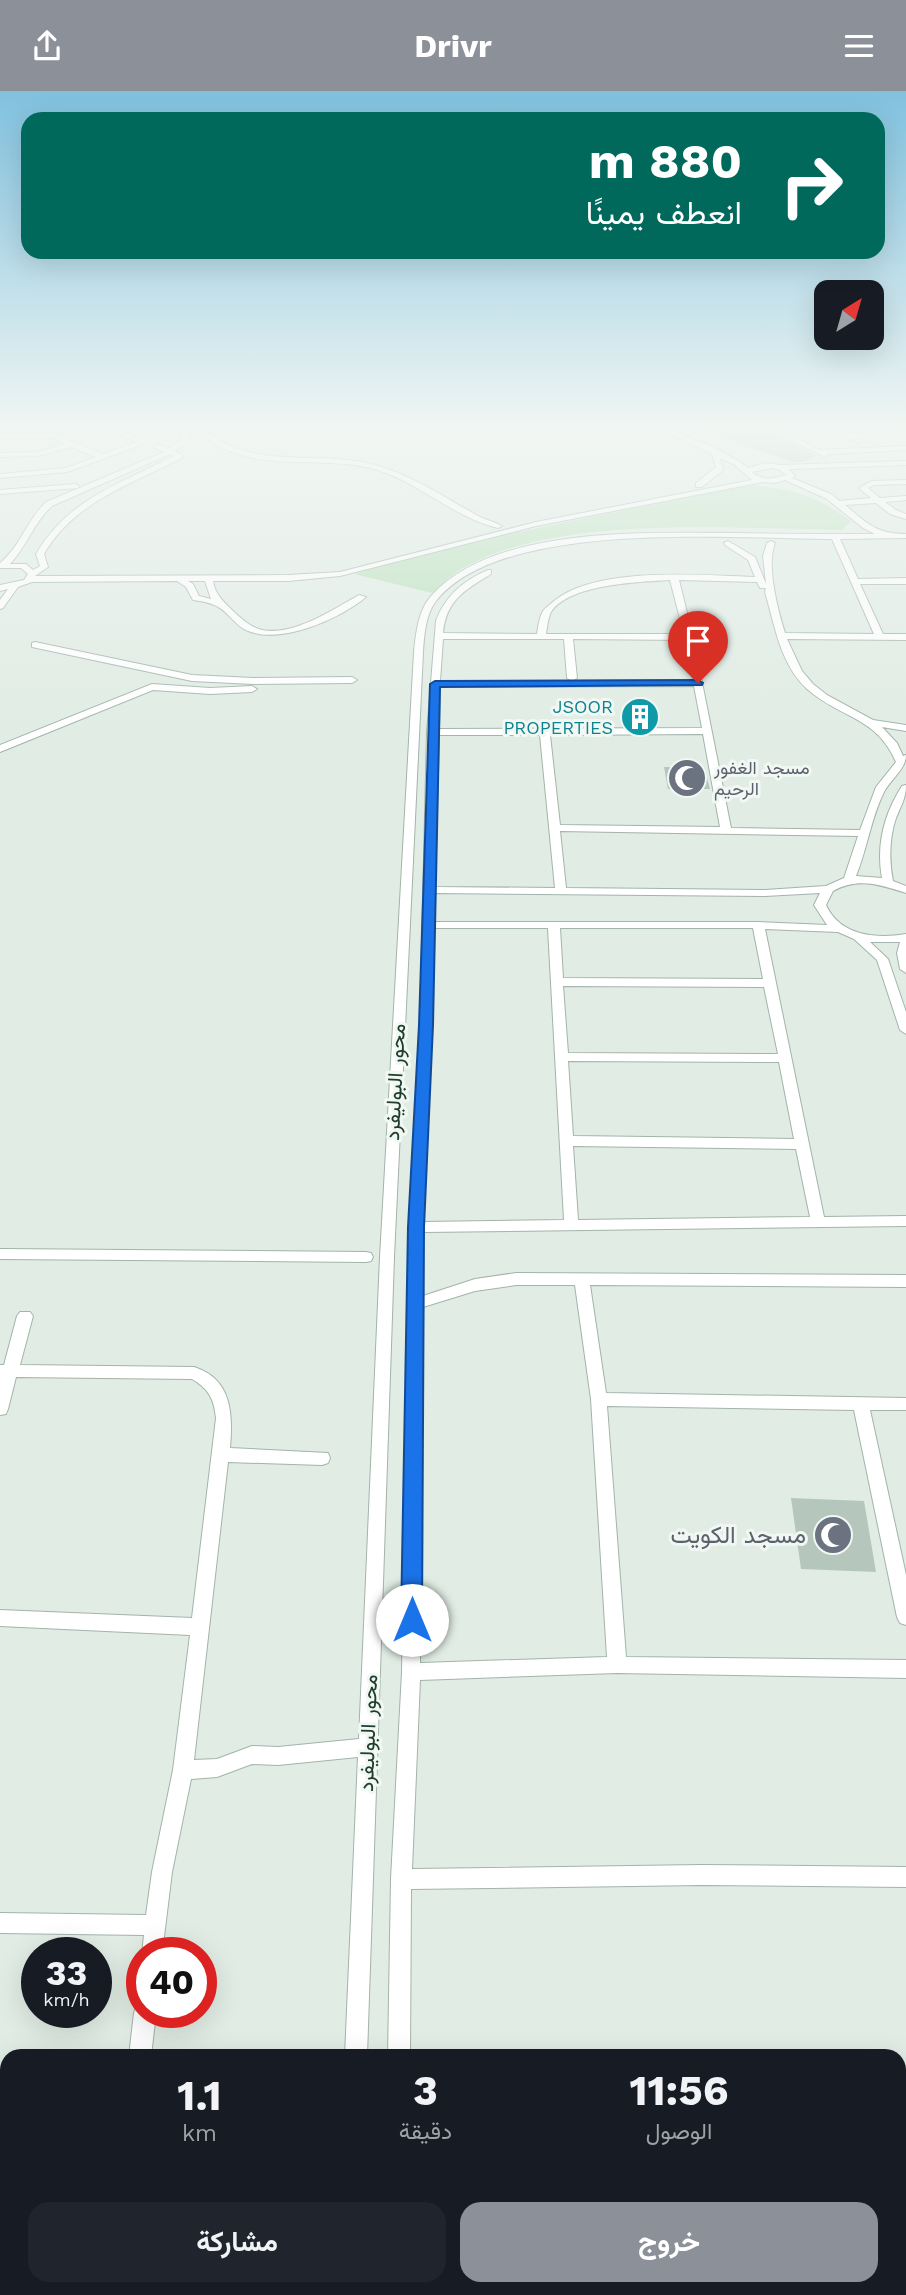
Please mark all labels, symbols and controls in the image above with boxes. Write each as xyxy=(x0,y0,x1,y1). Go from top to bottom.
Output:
icon: share xyxy=(28,27,66,65)
text: Drivr xyxy=(414,27,492,65)
icon: menu xyxy=(840,27,878,65)
text: 880 m xyxy=(589,132,742,190)
icon: right xyxy=(766,140,857,231)
text: انعطف يمينًا xyxy=(586,194,742,232)
north arrow xyxy=(814,280,884,350)
map controls xyxy=(814,280,884,350)
pin xyxy=(668,611,728,683)
icon: arrive xyxy=(679,622,717,660)
place label: JSOOR PROPERTIES xyxy=(503,696,613,738)
building icon: JSOOR PROPERTIES xyxy=(619,696,661,738)
mosque icon: مسجد الغفور الرحيم xyxy=(666,757,708,799)
place label: مسجد الغفور الرحيم xyxy=(713,757,810,801)
street label: محور البوليفرد xyxy=(379,1023,411,1141)
mosque icon: مسجد الكويت xyxy=(812,1514,854,1556)
place label: مسجد الكويت xyxy=(670,1521,806,1550)
position arrow xyxy=(375,1583,449,1657)
street label: محور البوليفرد xyxy=(353,1674,383,1792)
speed limit sign: 40 xyxy=(126,1937,217,2028)
text: 33 xyxy=(46,1952,87,1994)
text: km/h xyxy=(43,1989,90,2010)
text: 3 xyxy=(413,2066,438,2115)
text: 11:56 xyxy=(629,2066,729,2115)
text: 1.1 xyxy=(177,2071,221,2120)
text: دقيقة xyxy=(399,2118,452,2145)
text: الوصول xyxy=(646,2118,712,2145)
text: km xyxy=(182,2120,217,2147)
button: مشاركة xyxy=(28,2202,446,2282)
button: خروج xyxy=(460,2202,878,2282)

